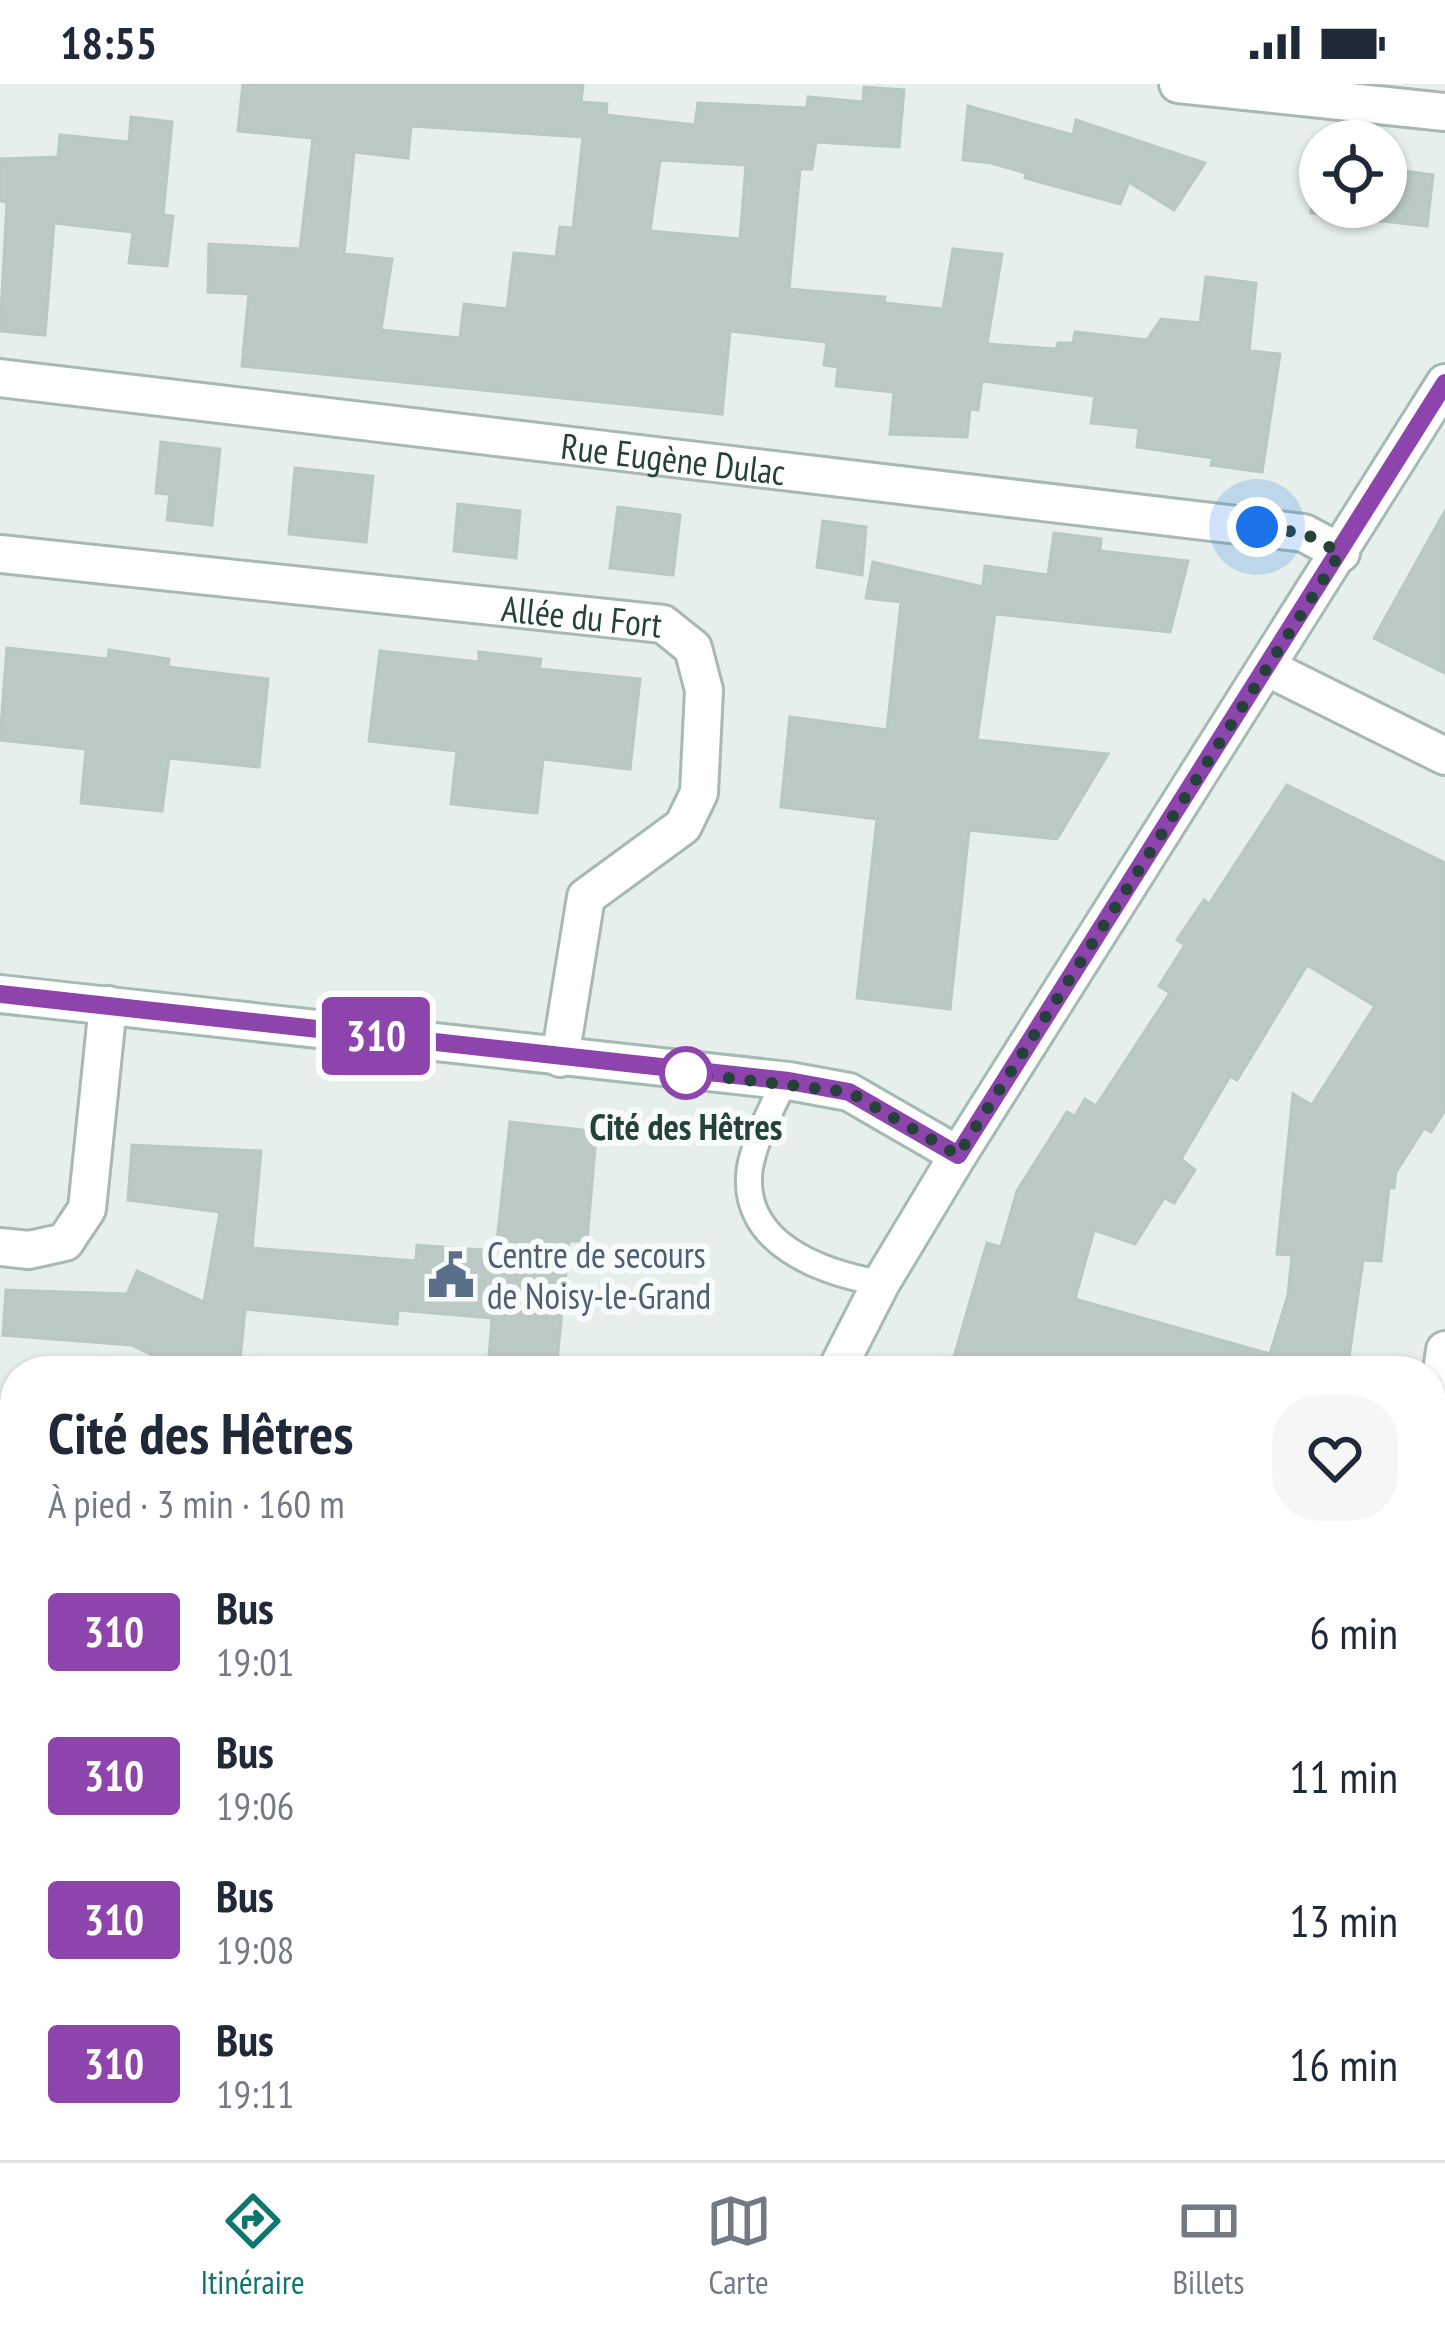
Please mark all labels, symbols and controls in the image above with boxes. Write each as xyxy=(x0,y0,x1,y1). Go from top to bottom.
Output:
text: 18:55 xyxy=(60,13,157,71)
map controls xyxy=(1299,120,1407,228)
button: locate xyxy=(1299,120,1407,228)
street label: Rue Eugène Dulac xyxy=(559,421,788,495)
your location xyxy=(1227,497,1287,557)
street label: Allée du Fort xyxy=(499,584,664,647)
line badge: 310 xyxy=(307,997,445,1075)
text: 310 xyxy=(346,1008,406,1063)
marker: Cité des Hêtres xyxy=(661,1048,711,1098)
place label: Cité des Hêtres xyxy=(590,1103,782,1150)
place label: Centre de secours de Noisy-le-Grand xyxy=(487,1231,711,1319)
public building icon: Centre de secours de Noisy-le-Grand xyxy=(426,1250,476,1300)
button: heart xyxy=(1272,1395,1398,1521)
text: Cité des Hêtres xyxy=(48,1396,353,1470)
text: À pied · 3 min · 160 m xyxy=(48,1478,345,1529)
text: Bus xyxy=(216,1578,274,1636)
text: 6 min xyxy=(1309,1603,1398,1661)
text: 310 xyxy=(84,1604,144,1659)
text: 19:01 xyxy=(216,1636,294,1687)
text: Bus xyxy=(216,1722,274,1780)
text: 11 min xyxy=(1289,1747,1398,1805)
text: 310 xyxy=(84,1748,144,1803)
text: 19:06 xyxy=(216,1780,294,1831)
text: Bus xyxy=(216,1866,274,1924)
text: 13 min xyxy=(1289,1891,1398,1949)
text: 310 xyxy=(84,1892,144,1947)
text: 19:08 xyxy=(216,1924,294,1975)
text: Bus xyxy=(216,2010,274,2068)
text: 16 min xyxy=(1289,2035,1398,2093)
text: 310 xyxy=(84,2036,144,2091)
text: 19:11 xyxy=(216,2068,294,2119)
tab: Itinéraire xyxy=(200,2188,305,2303)
tab: Carte xyxy=(706,2188,772,2303)
tab: Billets xyxy=(1173,2188,1245,2303)

